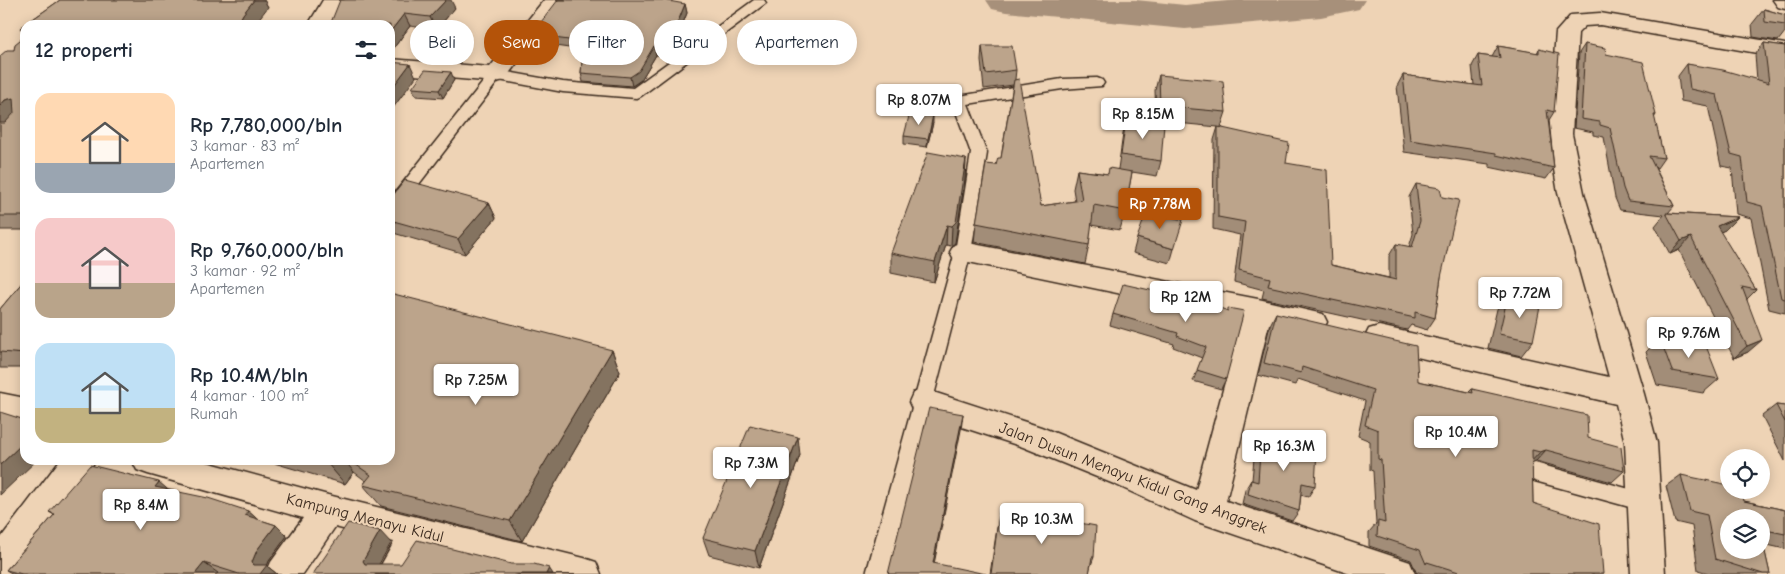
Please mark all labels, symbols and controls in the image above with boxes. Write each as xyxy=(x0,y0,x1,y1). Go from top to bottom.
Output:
chip: Beli xyxy=(410,20,474,65)
chip: Sewa xyxy=(484,20,559,65)
chip: Filter xyxy=(569,20,644,65)
chip: Baru xyxy=(654,20,727,65)
chip: Apartemen xyxy=(737,20,857,65)
icon: filters xyxy=(352,36,380,64)
text: 12 properti xyxy=(35,38,133,62)
pin: Rp 8.07M xyxy=(867,84,971,126)
text: Rp 8.07M xyxy=(887,91,951,109)
pin: Rp 8.15M xyxy=(1091,98,1195,140)
text: Rp 8.15M xyxy=(1112,105,1174,123)
icon: home xyxy=(75,113,135,173)
text: Rp 7,780,000/bln xyxy=(190,113,342,137)
text: 3 kamar · 83 m² xyxy=(190,137,299,155)
text: Apartemen xyxy=(190,155,265,173)
pin: Rp 7.78M xyxy=(1108,188,1212,230)
text: Rp 7.78M xyxy=(1129,195,1191,213)
icon: home xyxy=(75,238,135,298)
text: Rp 9,760,000/bln xyxy=(190,238,344,262)
text: 3 kamar · 92 m² xyxy=(190,262,300,280)
pin: Rp 7.72M xyxy=(1468,276,1572,319)
text: Apartemen xyxy=(190,280,265,298)
pin: Rp 12M xyxy=(1145,280,1227,323)
text: Rp 7.72M xyxy=(1489,284,1551,302)
text: Rp 12M xyxy=(1161,288,1211,306)
pin: Rp 9.76M xyxy=(1637,316,1741,359)
text: Rp 9.76M xyxy=(1658,324,1720,342)
icon: home xyxy=(75,363,135,423)
text: Rp 10.4M/bln xyxy=(190,363,308,387)
pin: Rp 7.25M xyxy=(424,364,528,406)
text: Rp 7.25M xyxy=(445,371,507,389)
text: 4 kamar · 100 m² xyxy=(190,387,308,405)
text: Rumah xyxy=(190,405,238,423)
pin: Rp 10.4M xyxy=(1404,416,1508,458)
street label: Jalan Dusun Menayu Kidul Gang Anggrek xyxy=(997,418,1270,538)
text: Rp 10.4M xyxy=(1425,423,1487,441)
pin: Rp 16.3M xyxy=(1232,430,1336,472)
text: Rp 16.3M xyxy=(1253,437,1315,455)
pin: Rp 7.3M xyxy=(705,446,797,489)
map controls xyxy=(1720,449,1770,559)
button: locate xyxy=(1720,449,1770,499)
text: Rp 7.3M xyxy=(724,454,778,472)
pin: Rp 8.4M xyxy=(95,488,187,531)
street label: Kampung Menayu Kidul xyxy=(284,490,446,546)
text: Rp 8.4M xyxy=(114,496,168,514)
pin: Rp 10.3M xyxy=(990,502,1094,545)
button: layers xyxy=(1720,509,1770,559)
text: Rp 10.3M xyxy=(1011,510,1073,528)

